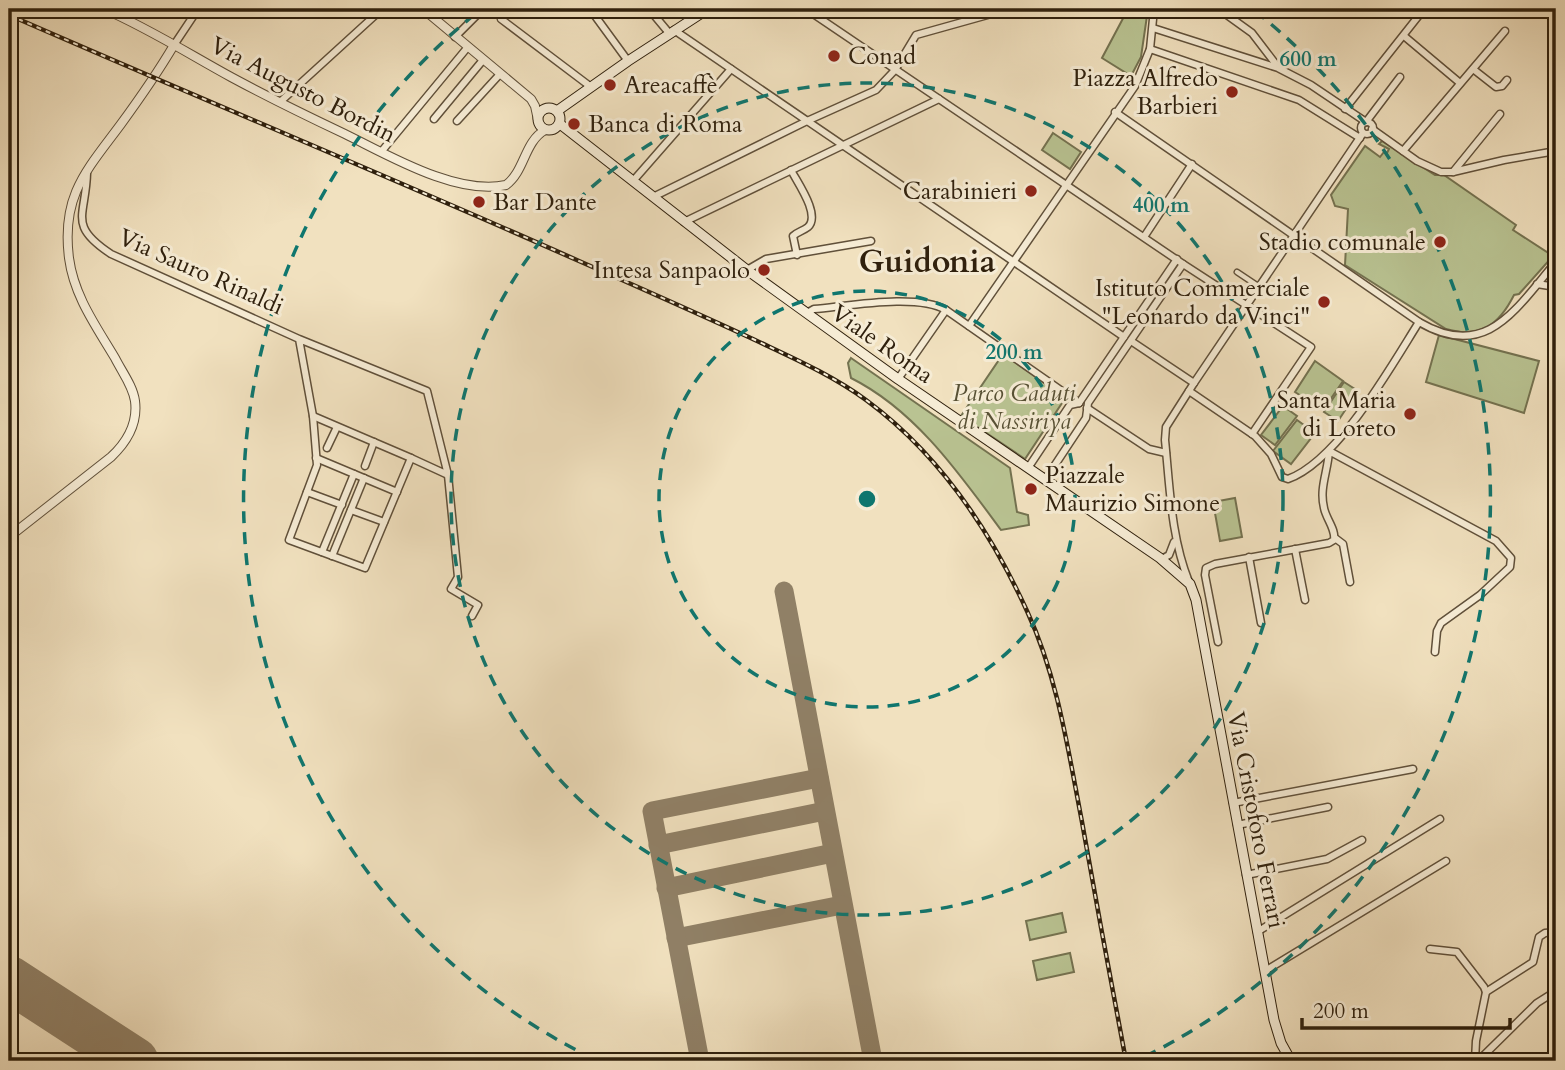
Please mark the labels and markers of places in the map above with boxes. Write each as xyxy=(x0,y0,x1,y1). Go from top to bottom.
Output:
place label: Conad xyxy=(848,40,916,73)
marker: Conad xyxy=(826,48,842,64)
place label: Piazza Alfredo Barbieri xyxy=(1073,62,1218,123)
place label: Areacaffè xyxy=(624,69,718,102)
marker: Areacaffè xyxy=(602,77,618,93)
marker: Piazza Alfredo Barbieri xyxy=(1224,84,1240,100)
place label: Banca di Roma xyxy=(588,108,743,141)
marker: Banca di Roma xyxy=(566,116,582,132)
place label: Carabinieri xyxy=(903,175,1017,208)
marker: Carabinieri xyxy=(1023,183,1039,199)
place label: Bar Dante xyxy=(493,186,597,219)
marker: Bar Dante xyxy=(471,194,487,210)
place label: Stadio comunale xyxy=(1259,226,1426,259)
marker: Stadio comunale xyxy=(1432,234,1448,250)
place label: Intesa Sanpaolo xyxy=(594,254,750,287)
marker: Intesa Sanpaolo xyxy=(756,262,772,278)
place label: Istituto Commerciale "Leonardo da Vinci" xyxy=(1095,272,1310,333)
marker: Istituto Commerciale "Leonardo da Vinci" xyxy=(1316,294,1332,310)
place label: Santa Maria di Loreto xyxy=(1277,384,1397,445)
marker: Santa Maria di Loreto xyxy=(1402,406,1418,422)
place label: Piazzale Maurizio Simone xyxy=(1045,459,1220,520)
marker: Piazzale Maurizio Simone xyxy=(1023,481,1039,497)
centre of rings xyxy=(855,487,879,511)

